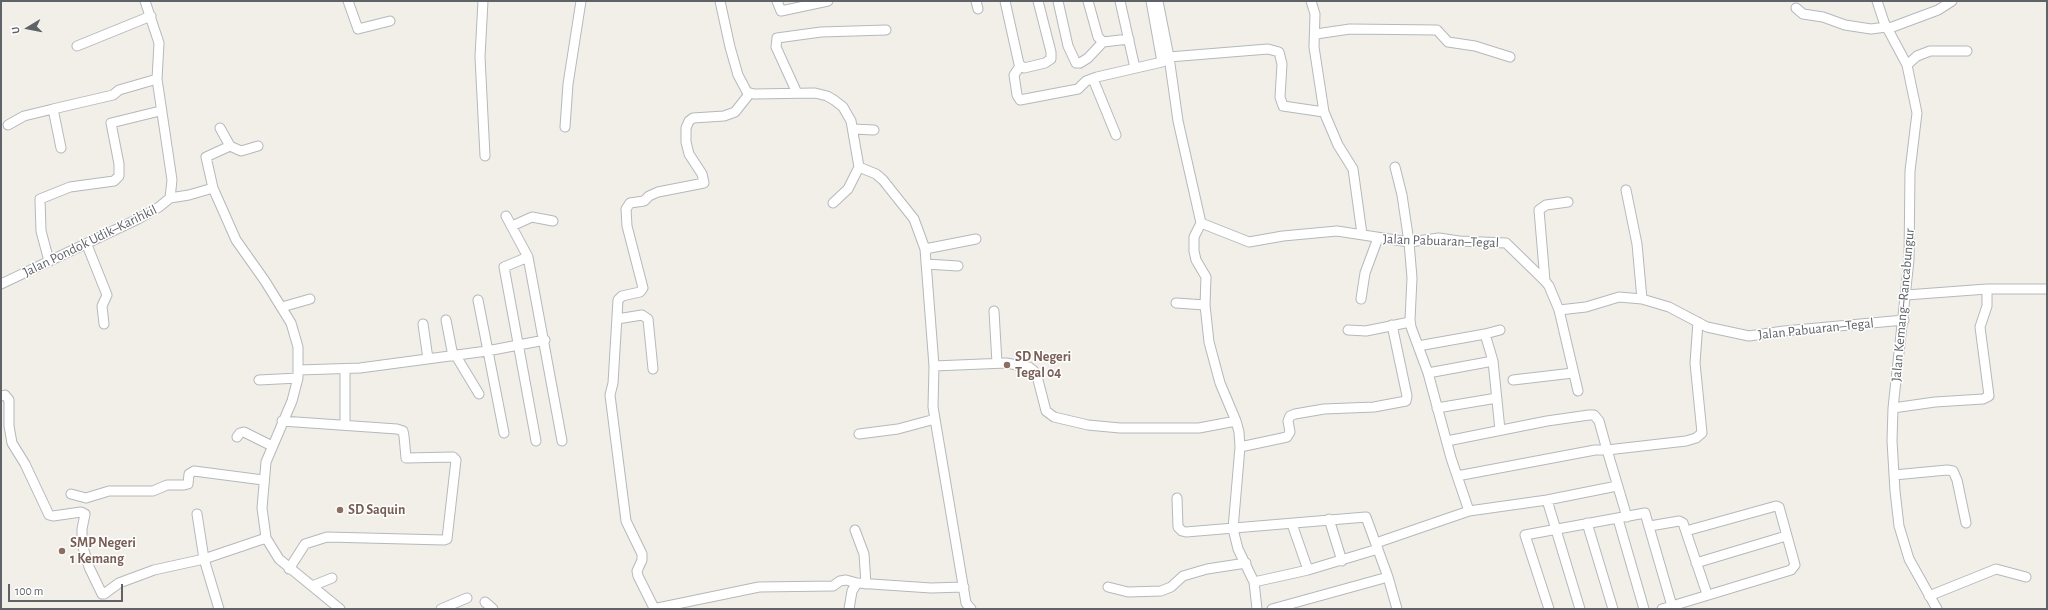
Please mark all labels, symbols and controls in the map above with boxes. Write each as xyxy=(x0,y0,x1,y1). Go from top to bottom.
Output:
north arrow xyxy=(8,8,48,48)
text: U xyxy=(10,26,22,35)
street label: Jalan Pondok Udik–Karihkil xyxy=(20,201,160,281)
street label: Jalan Kemang–Rancabungur xyxy=(1888,228,1918,382)
street label: Jalan Pabuaran–Tegal xyxy=(1383,231,1499,251)
street label: Jalan Pabuaran–Tegal xyxy=(1757,315,1875,343)
place label: SD Negeri Tegal 04 xyxy=(1015,349,1071,382)
marker: SD Negeri Tegal 04 xyxy=(1002,360,1012,370)
place label: SD Saquin xyxy=(348,502,405,518)
marker: SD Saquin xyxy=(335,505,345,515)
place label: SMP Negeri 1 Kemang xyxy=(70,535,136,568)
marker: SMP Negeri 1 Kemang xyxy=(57,546,67,556)
scale bar xyxy=(10,576,125,602)
text: 100 m xyxy=(15,585,43,597)

